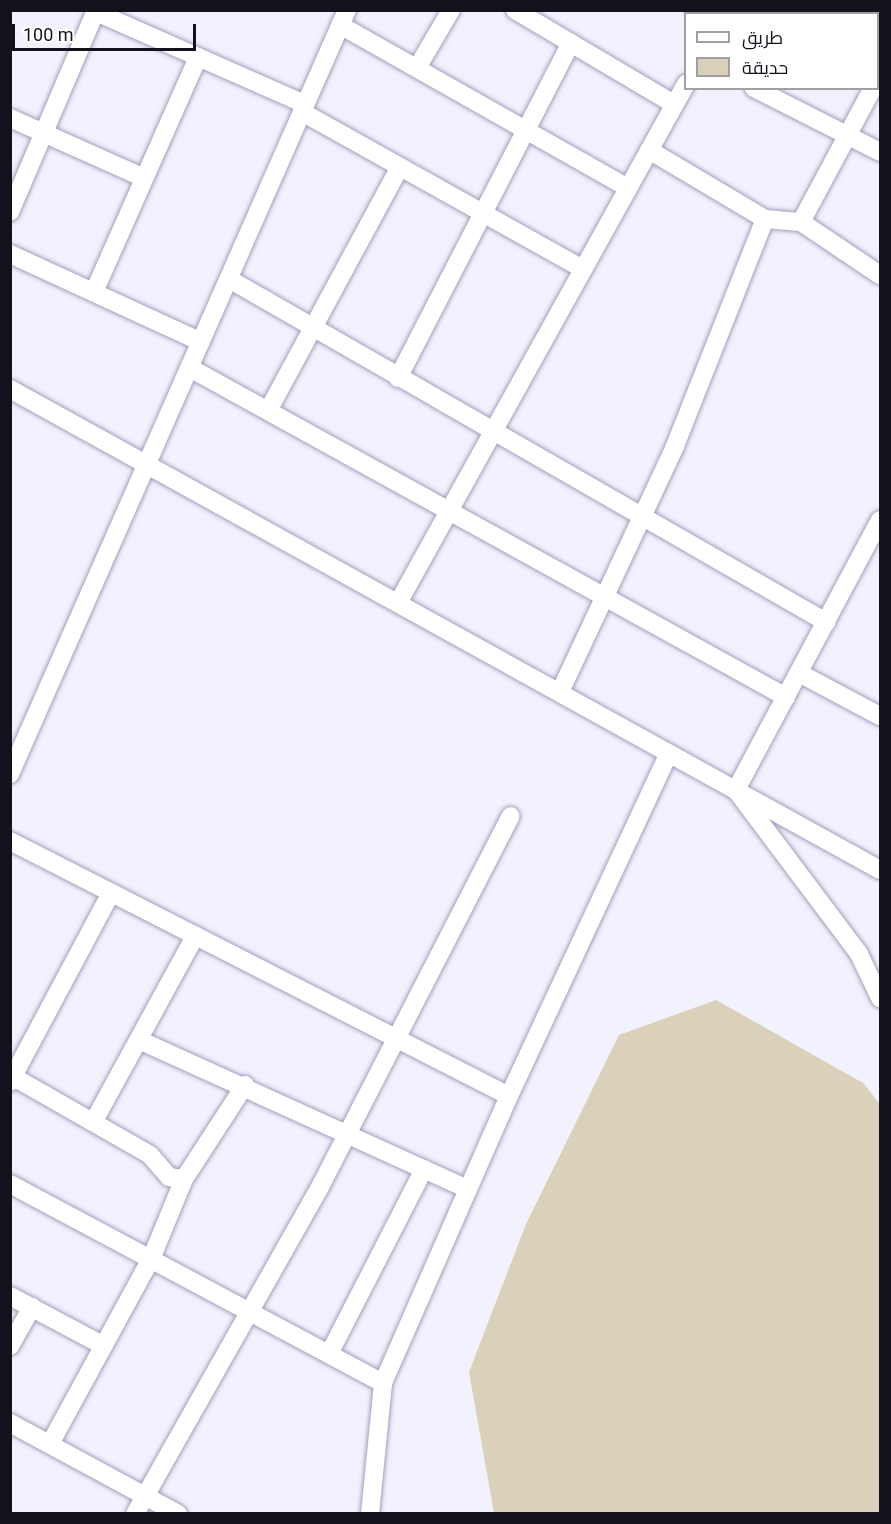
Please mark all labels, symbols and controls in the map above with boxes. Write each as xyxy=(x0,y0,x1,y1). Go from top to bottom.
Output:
scale bar xyxy=(15,12,200,50)
legend xyxy=(684,12,879,90)
text: 100 m xyxy=(23,24,74,45)
text: طريق xyxy=(742,27,783,48)
text: حديقة xyxy=(742,57,788,78)

